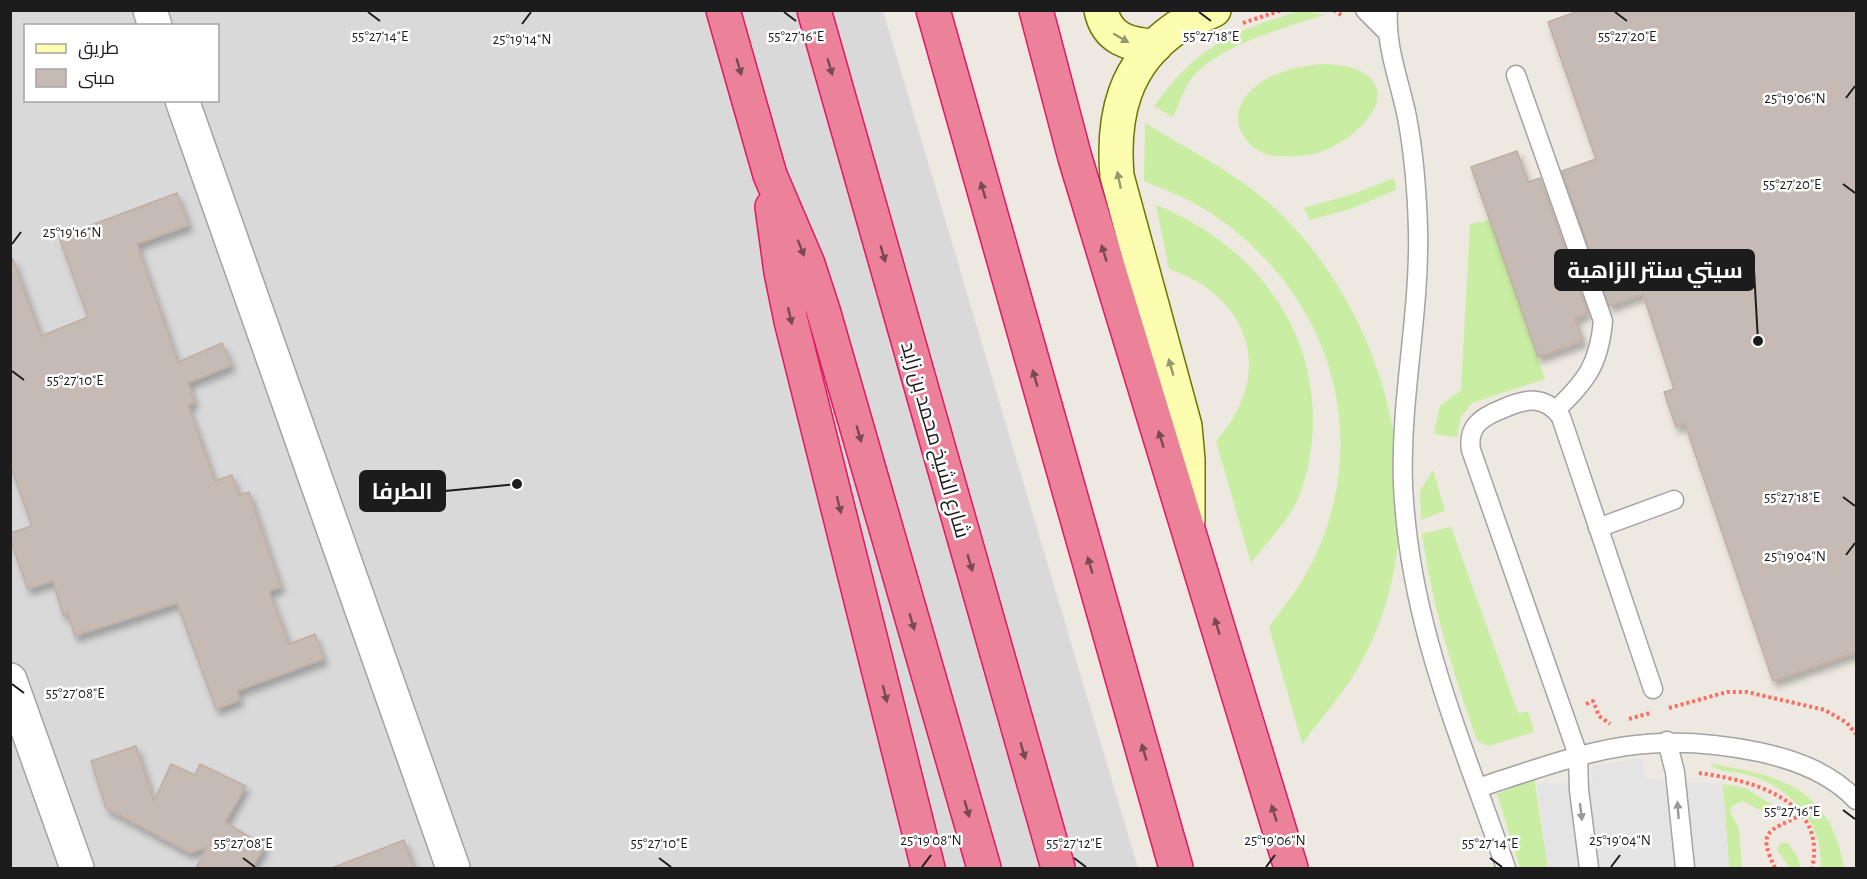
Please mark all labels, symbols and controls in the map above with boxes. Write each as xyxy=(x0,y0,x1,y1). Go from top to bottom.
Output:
legend xyxy=(24,24,219,102)
text: 55°27'14"E xyxy=(352,29,408,44)
text: 55°27'16"E xyxy=(768,29,824,44)
text: 55°27'18"E xyxy=(1183,29,1239,44)
text: 55°27'20"E xyxy=(1598,29,1656,44)
text: 25°19'14"N xyxy=(492,32,552,47)
one-way arrow xyxy=(1113,33,1130,43)
text: طريق xyxy=(78,40,119,60)
one-way arrow xyxy=(735,58,744,76)
one-way arrow xyxy=(826,58,835,76)
text: مبنى xyxy=(78,70,115,89)
text: 25°19'06"N xyxy=(1764,91,1826,106)
one-way arrow xyxy=(1114,170,1123,189)
text: 55°27'20"E xyxy=(1763,177,1821,192)
one-way arrow xyxy=(978,181,987,199)
text: 25°19'16"N xyxy=(43,225,101,240)
one-way arrow xyxy=(797,239,807,257)
one-way arrow xyxy=(1099,244,1108,262)
one-way arrow xyxy=(879,246,888,264)
callout: سيتي سنتر الزاهية xyxy=(1555,250,1754,290)
text: سيتي سنتر الزاهية xyxy=(1567,260,1743,288)
one-way arrow xyxy=(786,307,796,325)
street label: شارع الشيخ محمد بن زايد xyxy=(894,339,973,541)
one-way arrow xyxy=(1166,358,1175,376)
one-way arrow xyxy=(1030,369,1039,387)
text: 55°27'10"E xyxy=(46,373,104,388)
one-way arrow xyxy=(854,425,864,444)
one-way arrow xyxy=(1156,430,1165,448)
callout: الطرفا xyxy=(360,471,445,511)
text: الطرفا xyxy=(372,481,432,505)
text: 55°27'18"E xyxy=(1764,490,1820,505)
one-way arrow xyxy=(834,496,844,514)
text: 25°19'04"N xyxy=(1764,549,1826,564)
one-way arrow xyxy=(966,554,975,572)
one-way arrow xyxy=(1085,556,1094,574)
one-way arrow xyxy=(908,613,918,631)
one-way arrow xyxy=(1212,617,1221,635)
one-way arrow xyxy=(880,685,890,704)
text: 55°27'08"E xyxy=(46,686,104,701)
one-way arrow xyxy=(1019,742,1028,760)
one-way arrow xyxy=(1139,743,1148,761)
one-way arrow xyxy=(963,800,972,818)
one-way arrow xyxy=(1673,801,1682,820)
one-way arrow xyxy=(1577,802,1586,821)
one-way arrow xyxy=(1269,803,1278,821)
text: 55°27'16"E xyxy=(1764,804,1820,819)
text: 25°19'08"N xyxy=(900,833,962,848)
text: 25°19'06"N xyxy=(1244,833,1306,848)
text: 25°19'04"N xyxy=(1589,833,1651,848)
text: 55°27'08"E xyxy=(214,836,272,851)
text: 55°27'10"E xyxy=(630,836,688,851)
text: 55°27'12"E xyxy=(1046,836,1102,851)
text: 55°27'14"E xyxy=(1462,836,1518,851)

